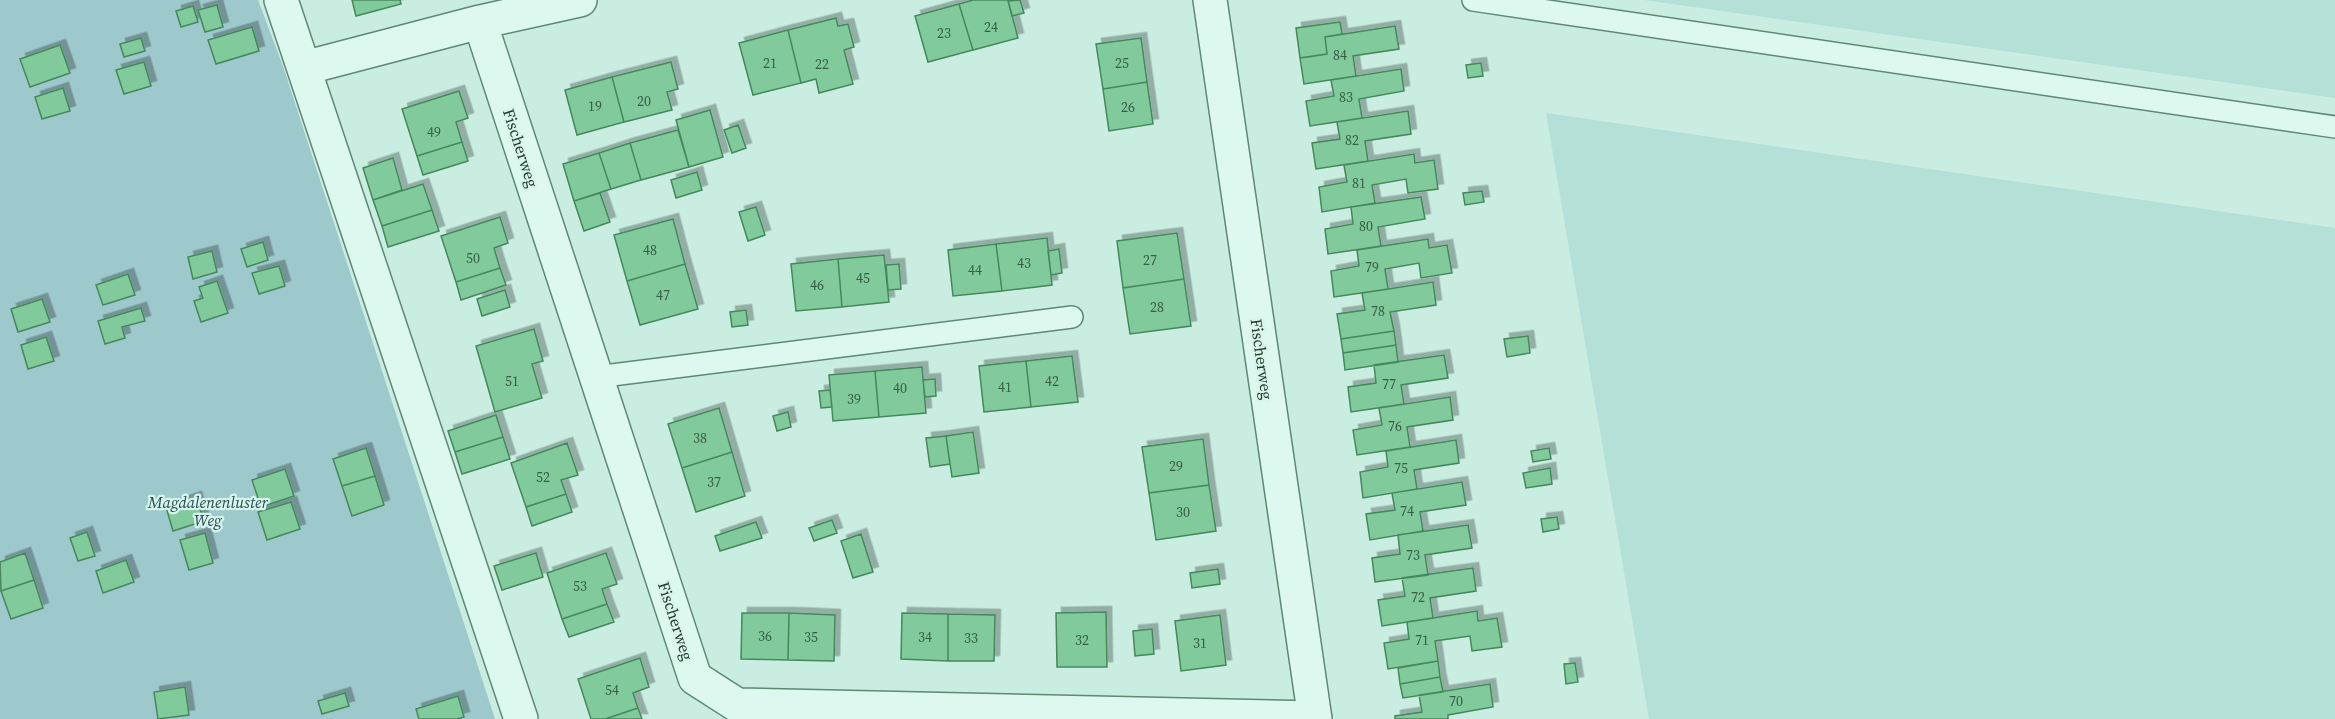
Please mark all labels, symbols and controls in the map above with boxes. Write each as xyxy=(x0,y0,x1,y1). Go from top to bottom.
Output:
house number: 24 xyxy=(984,17,998,37)
house number: 23 xyxy=(937,23,951,43)
house number: 84 xyxy=(1333,45,1347,65)
house number: 21 xyxy=(763,53,777,73)
house number: 25 xyxy=(1115,53,1129,73)
house number: 22 xyxy=(815,54,829,74)
house number: 83 xyxy=(1339,87,1353,107)
house number: 20 xyxy=(637,91,651,111)
house number: 19 xyxy=(588,96,602,116)
house number: 26 xyxy=(1121,97,1135,117)
street label: Fischerweg xyxy=(498,106,544,190)
house number: 49 xyxy=(427,122,441,142)
house number: 82 xyxy=(1345,130,1359,150)
house number: 81 xyxy=(1352,173,1366,193)
house number: 80 xyxy=(1359,216,1373,236)
house number: 48 xyxy=(643,240,657,260)
house number: 50 xyxy=(466,248,480,268)
house number: 27 xyxy=(1143,250,1157,270)
house number: 43 xyxy=(1017,253,1031,273)
house number: 79 xyxy=(1365,257,1379,277)
house number: 44 xyxy=(968,260,982,280)
house number: 45 xyxy=(856,268,870,288)
house number: 46 xyxy=(810,275,824,295)
house number: 47 xyxy=(656,285,670,305)
house number: 28 xyxy=(1150,297,1164,317)
house number: 78 xyxy=(1371,301,1385,321)
street label: Fischerweg xyxy=(1245,317,1279,401)
house number: 51 xyxy=(505,371,519,391)
house number: 42 xyxy=(1045,371,1059,391)
house number: 77 xyxy=(1382,374,1396,394)
house number: 41 xyxy=(998,377,1012,397)
house number: 40 xyxy=(893,378,907,398)
house number: 39 xyxy=(847,389,861,409)
house number: 76 xyxy=(1388,416,1402,436)
house number: 38 xyxy=(693,428,707,448)
house number: 29 xyxy=(1169,456,1183,476)
house number: 75 xyxy=(1394,458,1408,478)
house number: 52 xyxy=(536,467,550,487)
house number: 37 xyxy=(707,472,721,492)
park label: Magdalenenluster Weg xyxy=(147,491,269,531)
house number: 74 xyxy=(1400,501,1414,521)
house number: 30 xyxy=(1176,502,1190,522)
house number: 73 xyxy=(1406,545,1420,565)
house number: 53 xyxy=(573,576,587,596)
street label: Fischerweg xyxy=(653,579,699,663)
house number: 72 xyxy=(1411,587,1425,607)
house number: 36 xyxy=(758,626,772,646)
house number: 35 xyxy=(804,627,818,647)
house number: 34 xyxy=(918,627,932,647)
house number: 33 xyxy=(964,628,978,648)
house number: 32 xyxy=(1075,630,1089,650)
house number: 71 xyxy=(1415,630,1429,650)
house number: 31 xyxy=(1193,633,1207,653)
house number: 54 xyxy=(605,680,619,700)
house number: 70 xyxy=(1449,691,1463,711)

